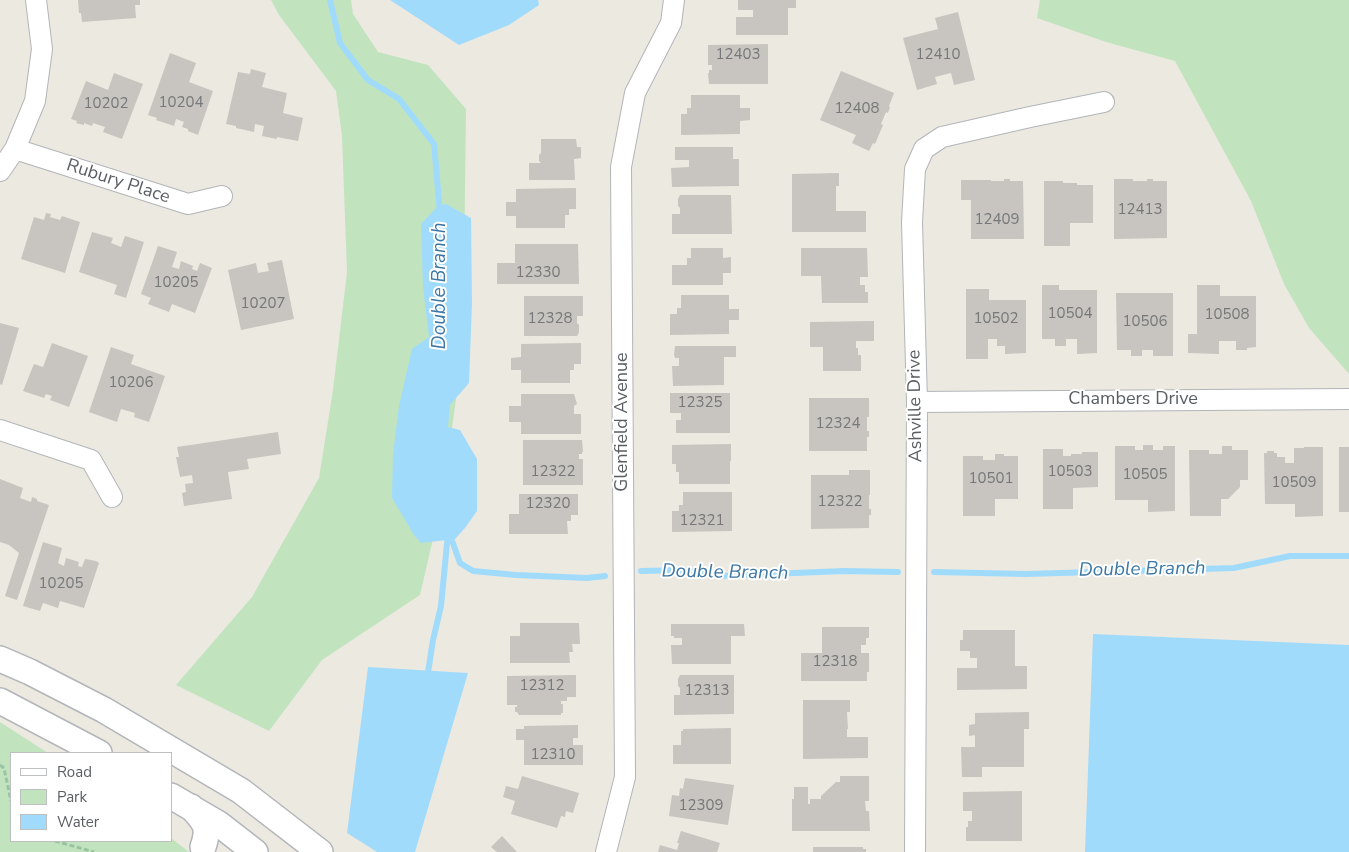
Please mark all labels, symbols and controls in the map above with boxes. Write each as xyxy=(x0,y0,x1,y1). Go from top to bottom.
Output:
house number: 12403 xyxy=(716,46,760,64)
house number: 12410 xyxy=(916,46,960,64)
house number: 10204 xyxy=(159,94,203,112)
house number: 10202 xyxy=(84,95,128,113)
house number: 12408 xyxy=(835,100,879,118)
street label: Rubury Place xyxy=(64,155,172,209)
house number: 12413 xyxy=(1118,201,1162,219)
house number: 12409 xyxy=(975,211,1019,229)
water label: Double Branch xyxy=(429,223,451,349)
house number: 12330 xyxy=(516,264,560,282)
house number: 10205 xyxy=(154,274,198,292)
house number: 10207 xyxy=(241,295,285,313)
house number: 10504 xyxy=(1048,305,1092,323)
house number: 10508 xyxy=(1205,306,1249,324)
house number: 12328 xyxy=(528,310,572,328)
house number: 10502 xyxy=(974,310,1018,328)
house number: 10506 xyxy=(1123,313,1167,331)
street label: Ashville Drive xyxy=(904,349,928,463)
street label: Glenfield Avenue xyxy=(612,352,634,492)
house number: 10206 xyxy=(109,374,153,392)
street label: Chambers Drive xyxy=(1068,389,1198,411)
house number: 12325 xyxy=(678,394,722,412)
house number: 12324 xyxy=(816,415,860,433)
house number: 12322 xyxy=(531,463,575,481)
house number: 10503 xyxy=(1048,463,1092,481)
house number: 10505 xyxy=(1123,466,1167,484)
house number: 10501 xyxy=(969,470,1013,488)
house number: 10509 xyxy=(1272,474,1316,492)
house number: 12322 xyxy=(818,493,862,511)
house number: 12320 xyxy=(526,495,570,513)
house number: 12321 xyxy=(680,512,724,530)
water label: Double Branch xyxy=(1078,557,1206,583)
water label: Double Branch xyxy=(661,560,789,586)
house number: 10205 xyxy=(39,575,83,593)
house number: 12318 xyxy=(813,653,857,671)
house number: 12312 xyxy=(520,677,564,695)
house number: 12313 xyxy=(685,682,729,700)
house number: 12310 xyxy=(531,746,575,764)
legend xyxy=(10,752,172,842)
text: Road xyxy=(57,762,92,782)
text: Park xyxy=(57,787,87,807)
house number: 12309 xyxy=(679,797,723,815)
text: Water xyxy=(57,812,99,832)

